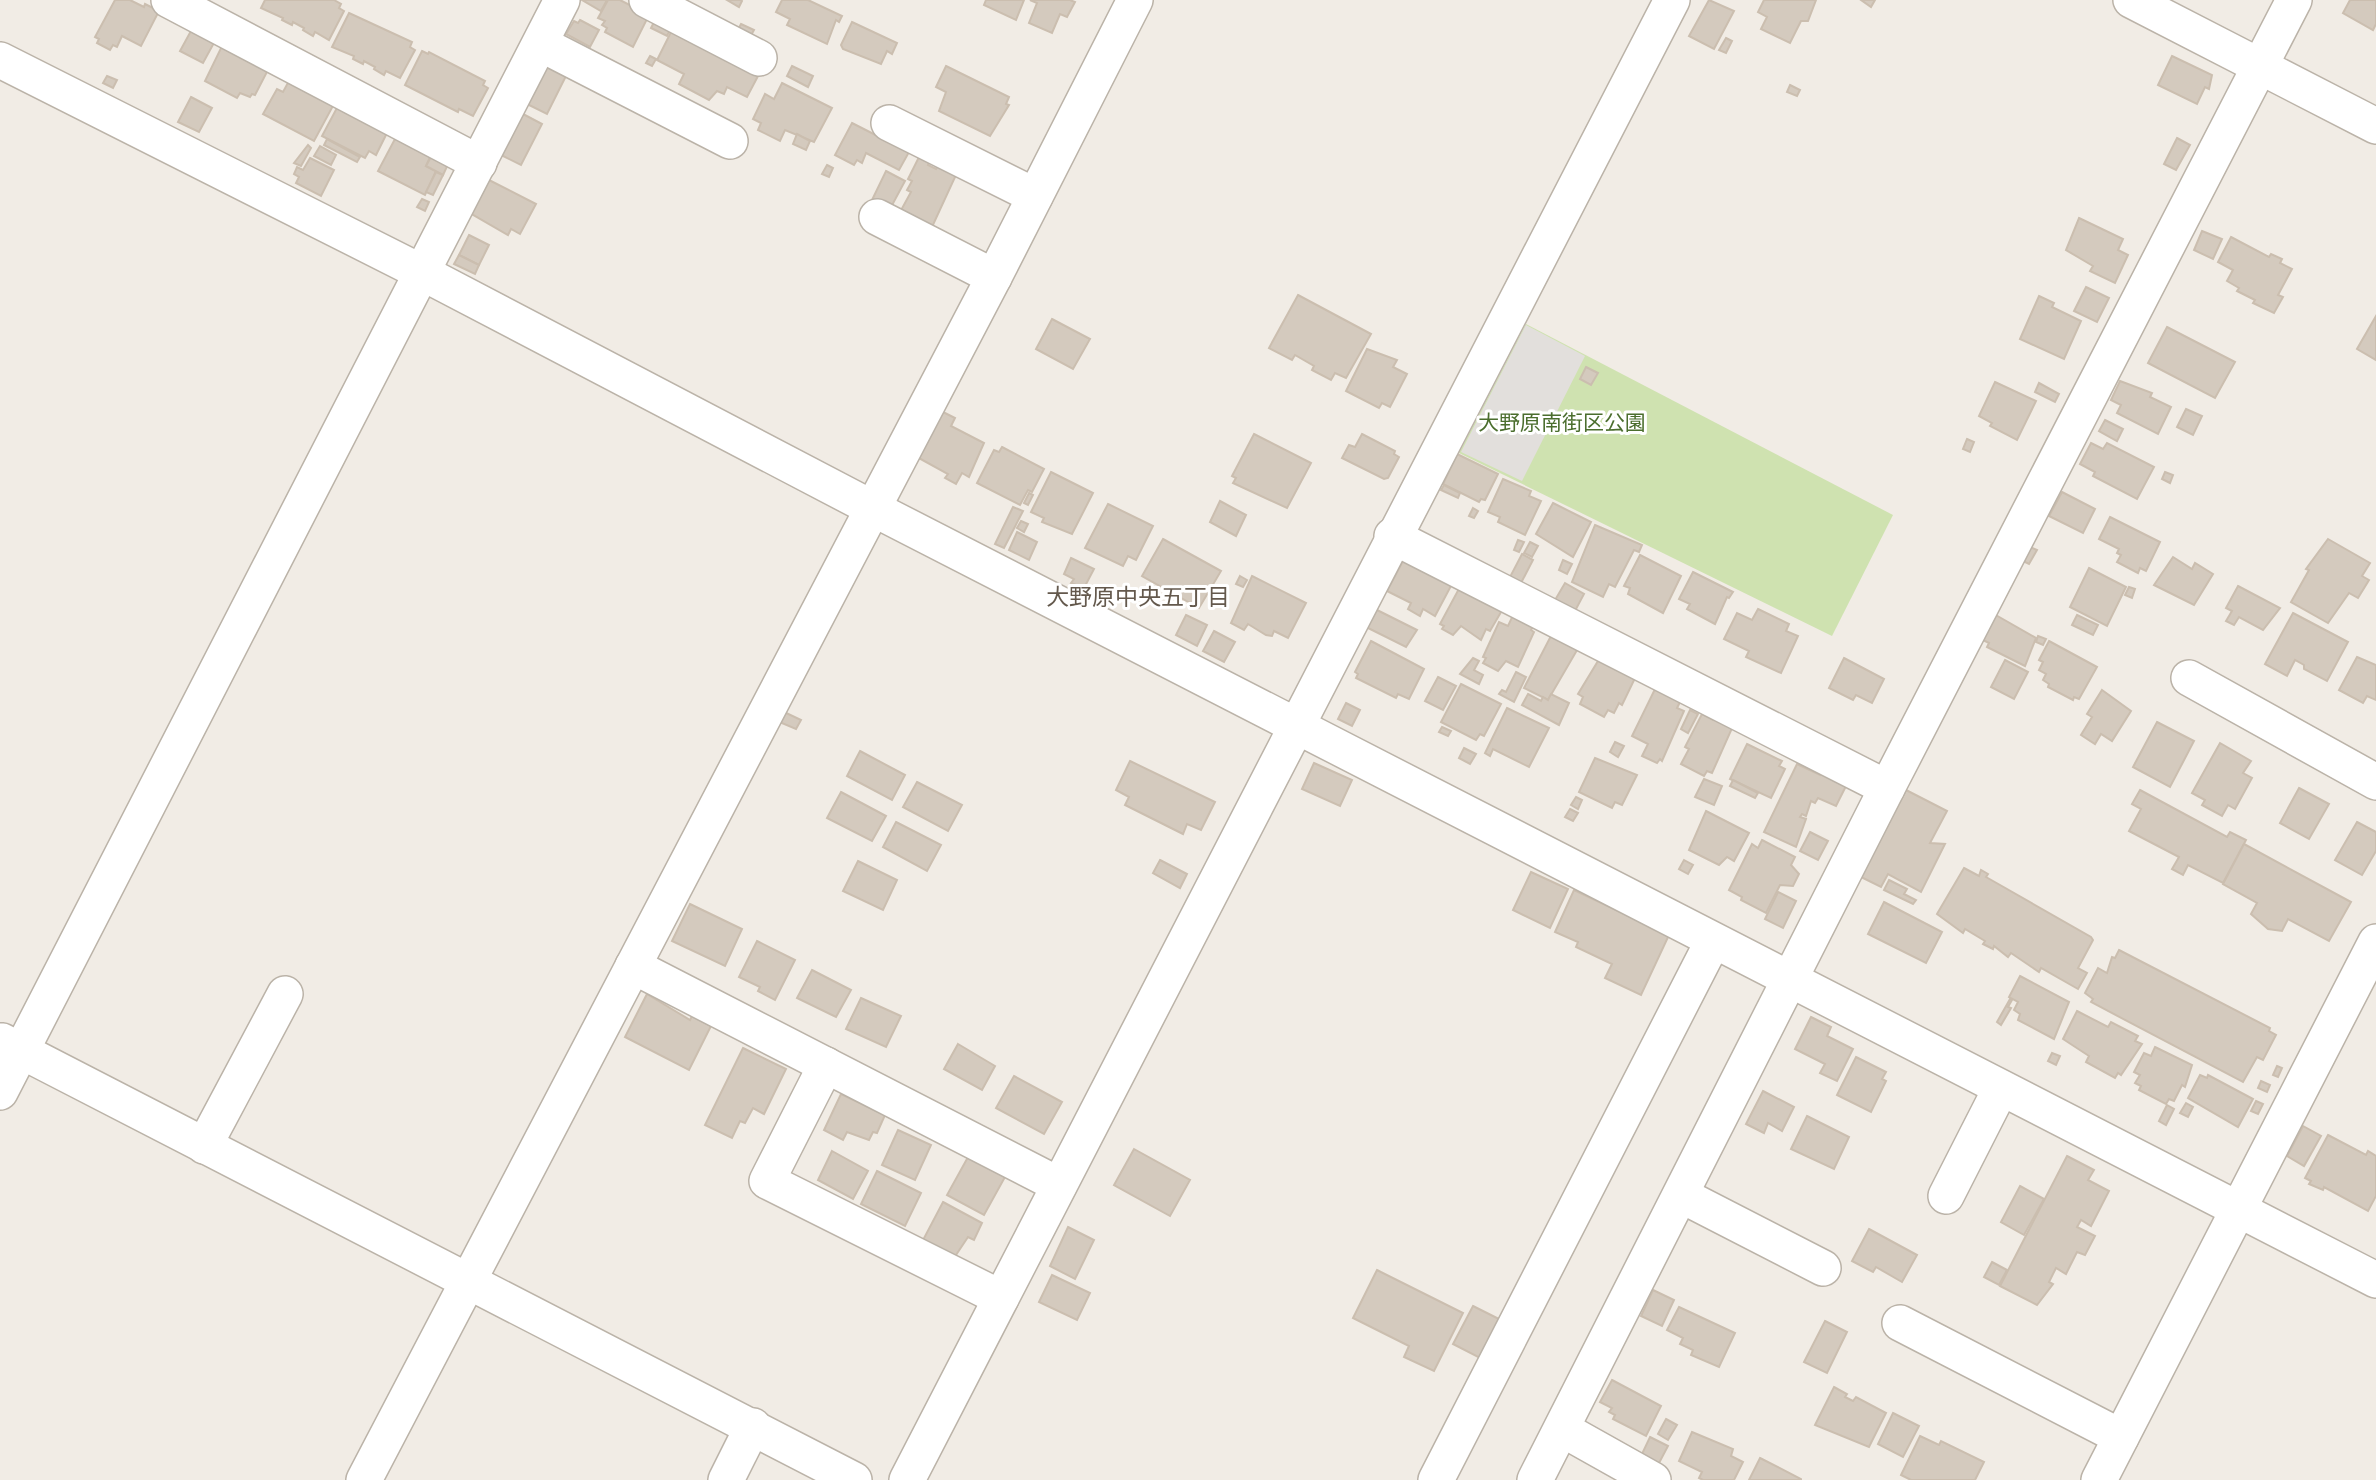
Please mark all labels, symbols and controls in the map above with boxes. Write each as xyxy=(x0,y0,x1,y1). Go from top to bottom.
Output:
park label: 大野原南街区公園 xyxy=(1478,409,1646,437)
district label: 大野原中央五丁目 xyxy=(1046,582,1230,612)

